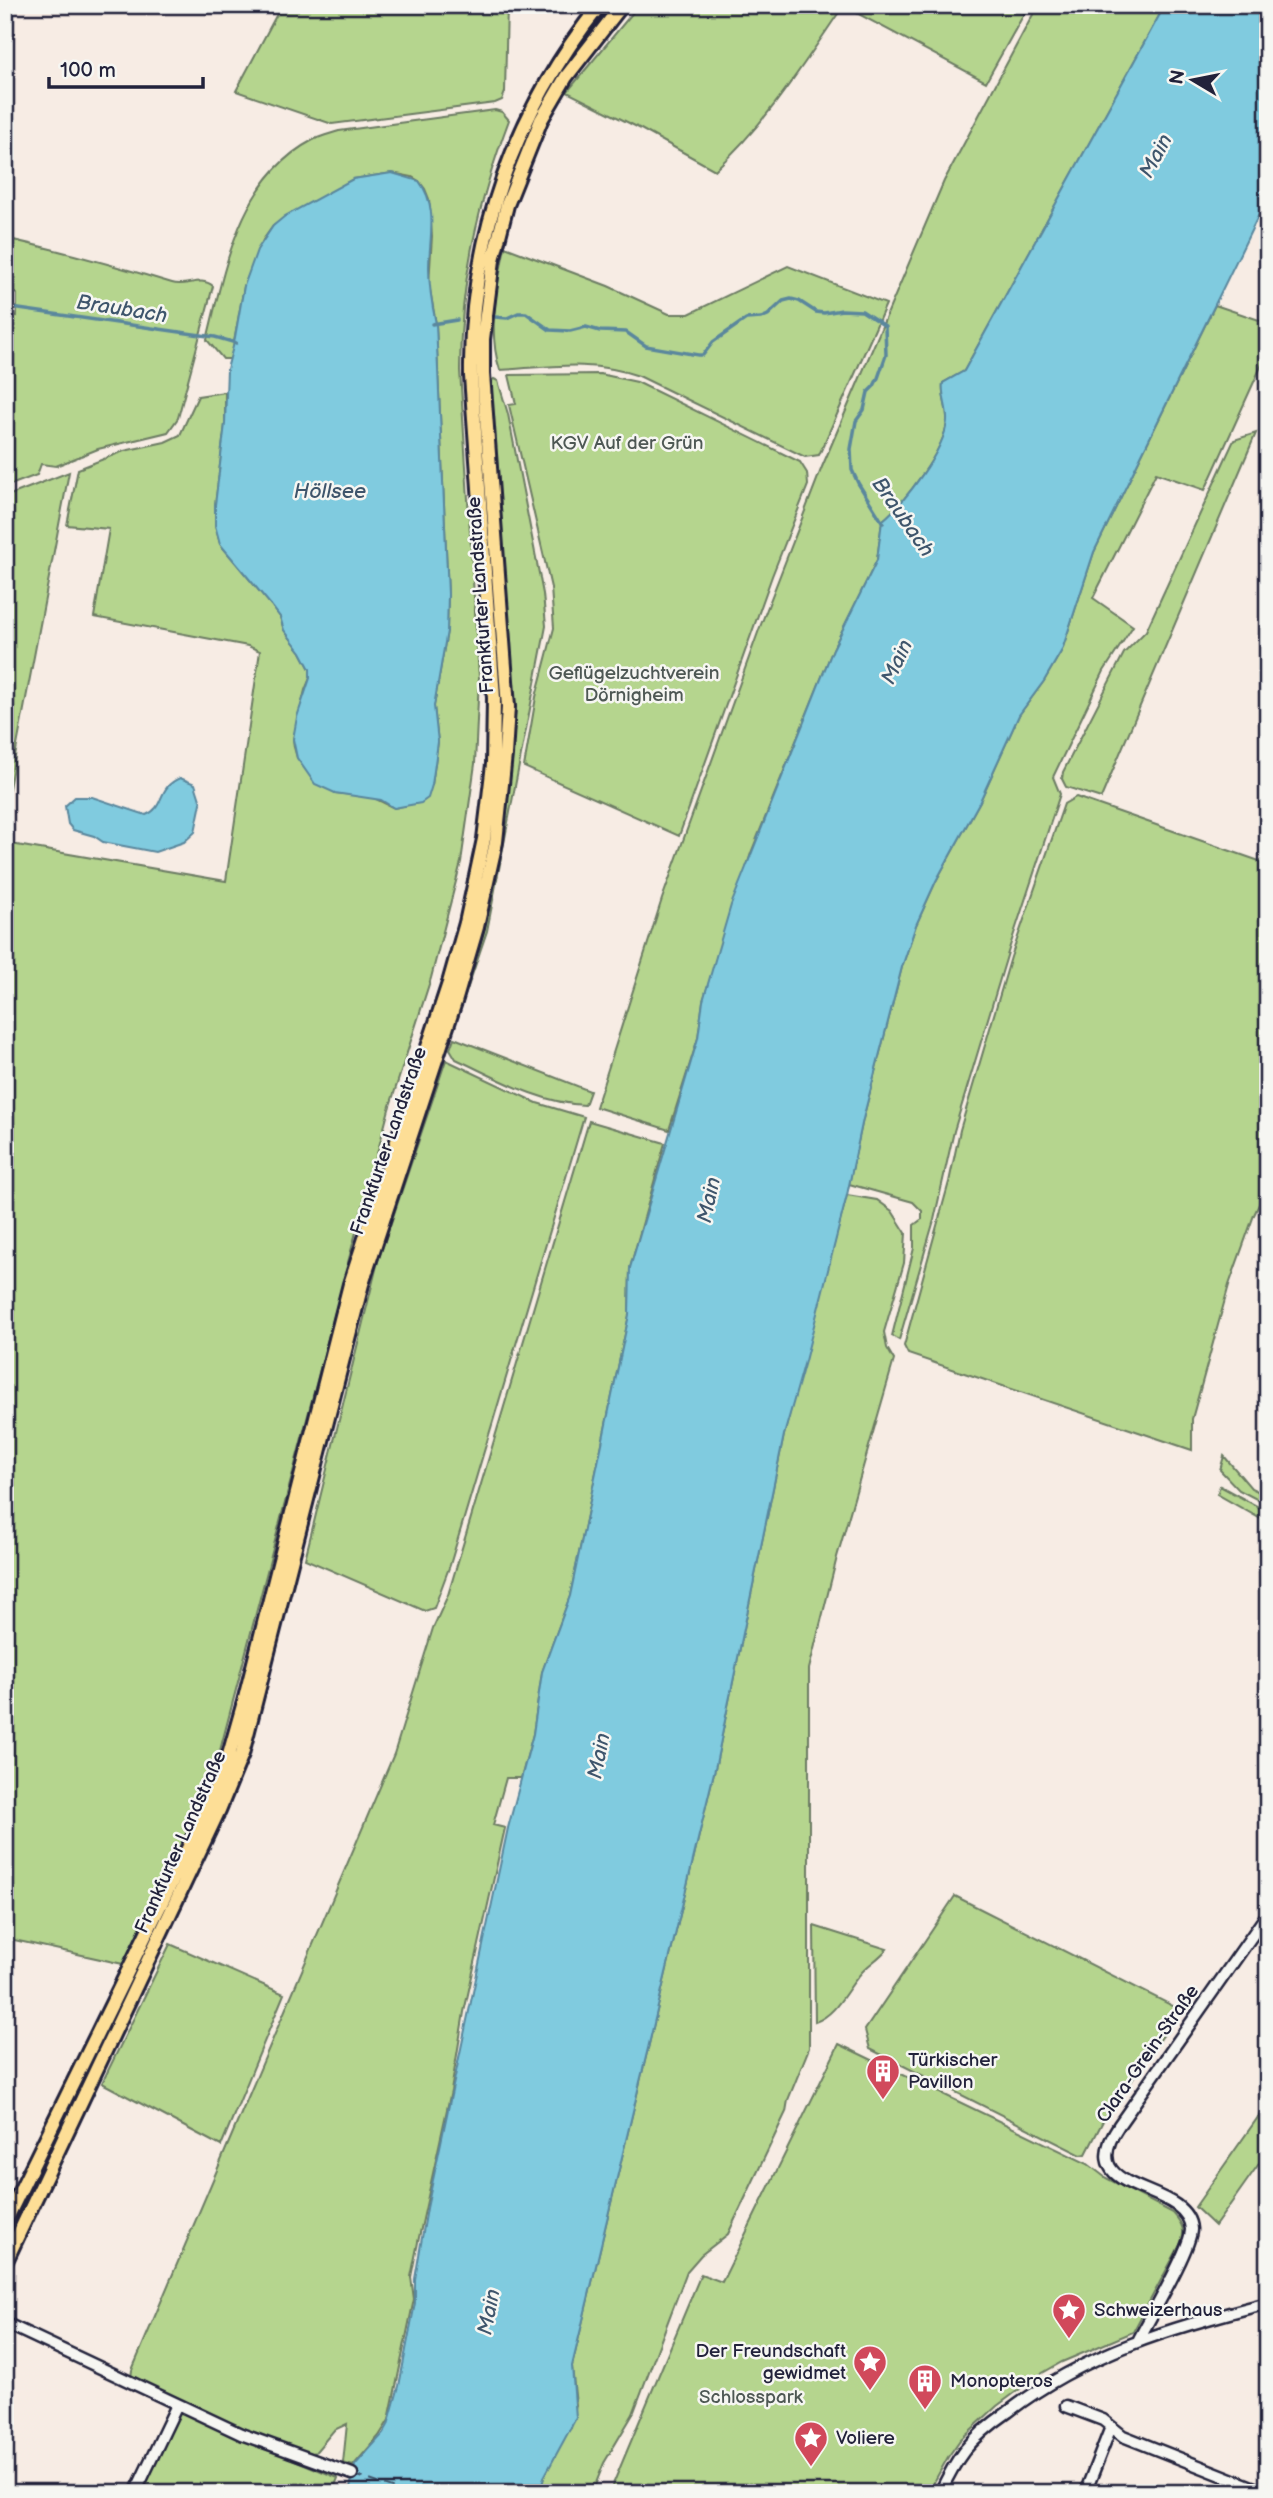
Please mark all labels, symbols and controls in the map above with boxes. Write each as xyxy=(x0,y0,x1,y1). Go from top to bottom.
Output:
scale bar xyxy=(49,46,203,90)
north arrow xyxy=(1158,46,1228,116)
text: 100 m xyxy=(60,58,116,83)
text: N xyxy=(1165,68,1190,86)
water label: Main xyxy=(1134,130,1178,182)
water label: Braubach xyxy=(75,289,170,329)
park label: KGV Auf der Grün xyxy=(551,432,703,455)
water label: Braubach xyxy=(867,472,940,562)
water label: Höllsee xyxy=(294,479,366,504)
street label: Frankfurter Landstraße xyxy=(463,496,499,694)
water label: Main xyxy=(876,636,918,688)
park label: Geflügelzuchtverein Dörnigheim xyxy=(549,662,719,707)
street label: Frankfurter Landstraße xyxy=(346,1044,432,1238)
water label: Main xyxy=(692,1175,726,1225)
water label: Main xyxy=(582,1731,616,1781)
street label: Frankfurter Landstraße xyxy=(130,1747,232,1937)
street label: Clara-Grein-Straße xyxy=(1092,1981,1204,2127)
place label: Türkischer Pavillon xyxy=(908,2049,999,2094)
building icon: Türkischer Pavillon xyxy=(864,2052,902,2101)
water label: Main xyxy=(472,2287,506,2337)
place icon: Schweizerhaus xyxy=(1050,2291,1088,2340)
place label: Schweizerhaus xyxy=(1094,2299,1222,2322)
place label: Der Freundschaft gewidmet xyxy=(695,2340,846,2385)
place icon: Der Freundschaft gewidmet xyxy=(851,2343,889,2392)
building icon: Monopteros xyxy=(906,2362,944,2411)
place label: Monopteros xyxy=(950,2370,1053,2393)
park label: Schlosspark xyxy=(699,2386,804,2409)
place icon: Voliere xyxy=(792,2419,830,2468)
place label: Voliere xyxy=(836,2427,895,2450)

